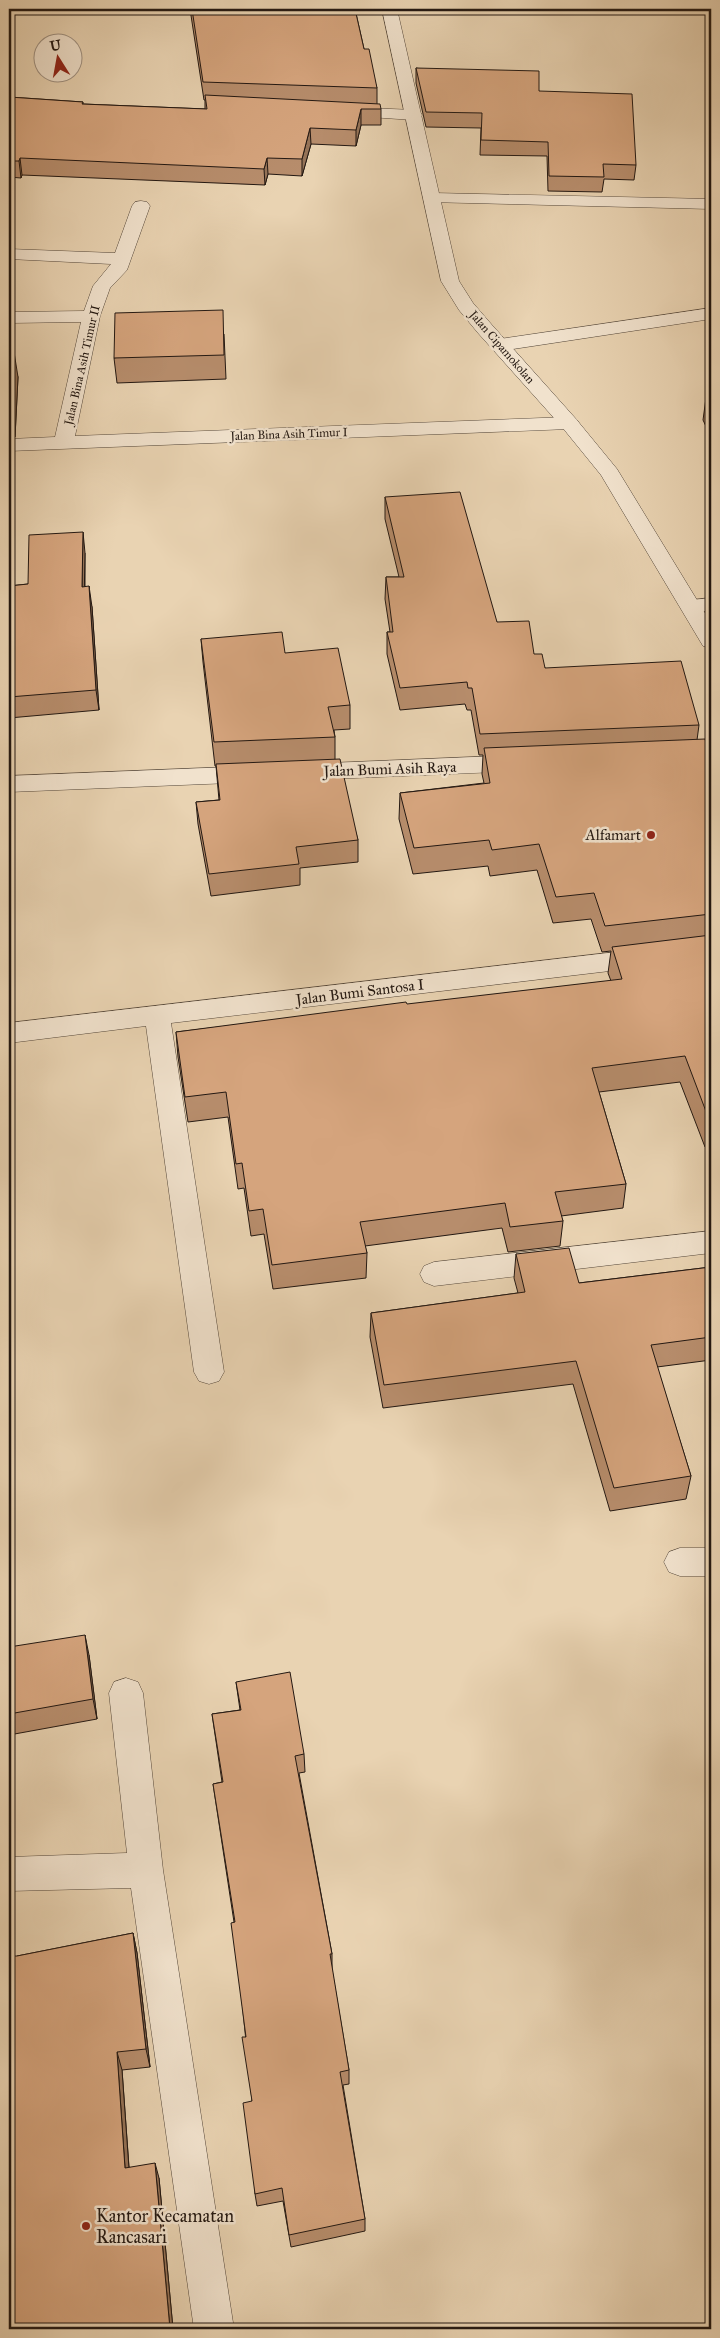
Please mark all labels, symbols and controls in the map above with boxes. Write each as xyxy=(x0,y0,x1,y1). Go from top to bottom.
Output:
north arrow xyxy=(32,32,82,82)
text: U xyxy=(49,36,64,55)
street label: Jalan Bina Asih Timur II xyxy=(61,304,104,429)
street label: Jalan Cipamokolan xyxy=(464,306,538,387)
street label: Jalan Bina Asih Timur I xyxy=(228,425,348,444)
street label: Jalan Bumi Asih Raya xyxy=(321,758,457,781)
place label: Alfamart xyxy=(585,826,642,844)
marker: Alfamart xyxy=(645,829,657,841)
street label: Jalan Bumi Santosa I xyxy=(293,975,425,1010)
place label: Kantor Kecamatan Rancasari xyxy=(96,2205,234,2248)
marker: Kantor Kecamatan Rancasari xyxy=(80,2220,92,2232)

